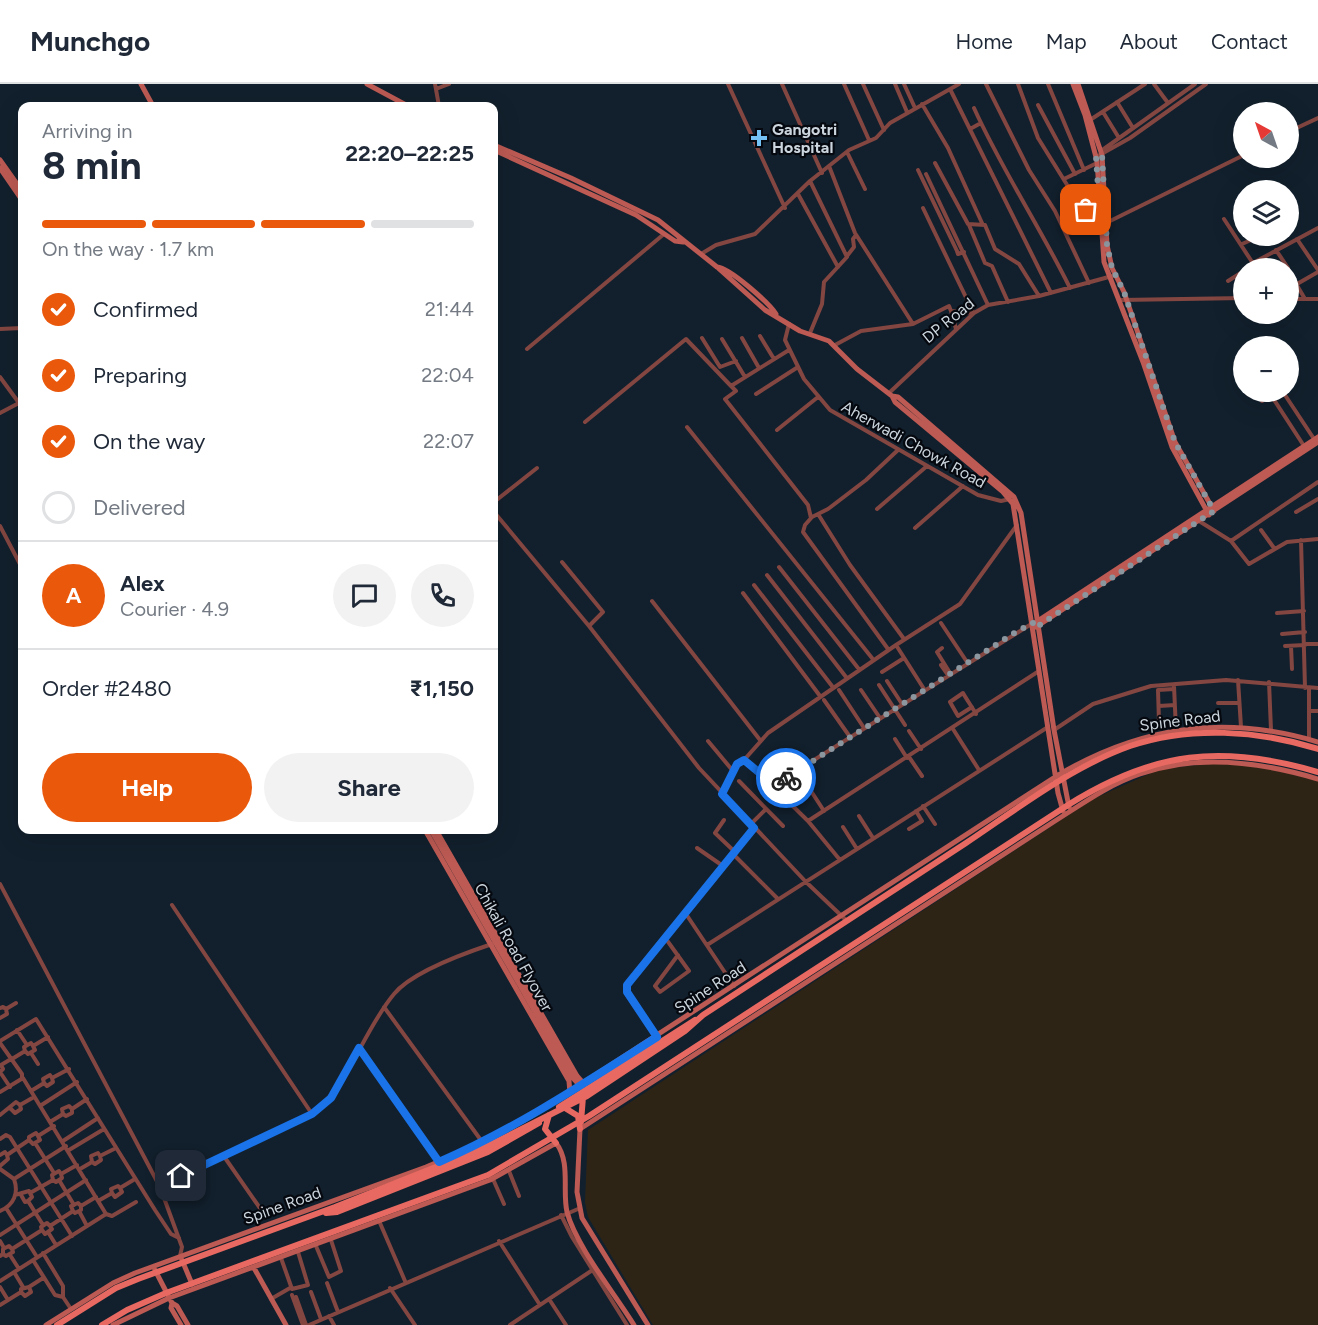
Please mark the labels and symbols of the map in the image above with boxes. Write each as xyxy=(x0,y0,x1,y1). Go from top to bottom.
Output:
north arrow xyxy=(1233,102,1299,168)
place label: Gangotri Hospital xyxy=(772,120,837,157)
marker: Gangotri Hospital xyxy=(750,129,768,147)
pin xyxy=(1060,184,1111,235)
street label: DP Road xyxy=(919,294,978,347)
street label: Aherwadi Chowk Road xyxy=(838,397,989,492)
street label: Spine Road xyxy=(1138,706,1222,735)
courier xyxy=(756,748,816,808)
street label: Chikali Road Flyover xyxy=(470,880,557,1015)
street label: Spine Road xyxy=(671,957,750,1018)
pin xyxy=(155,1150,206,1201)
street label: Spine Road xyxy=(241,1183,324,1228)

